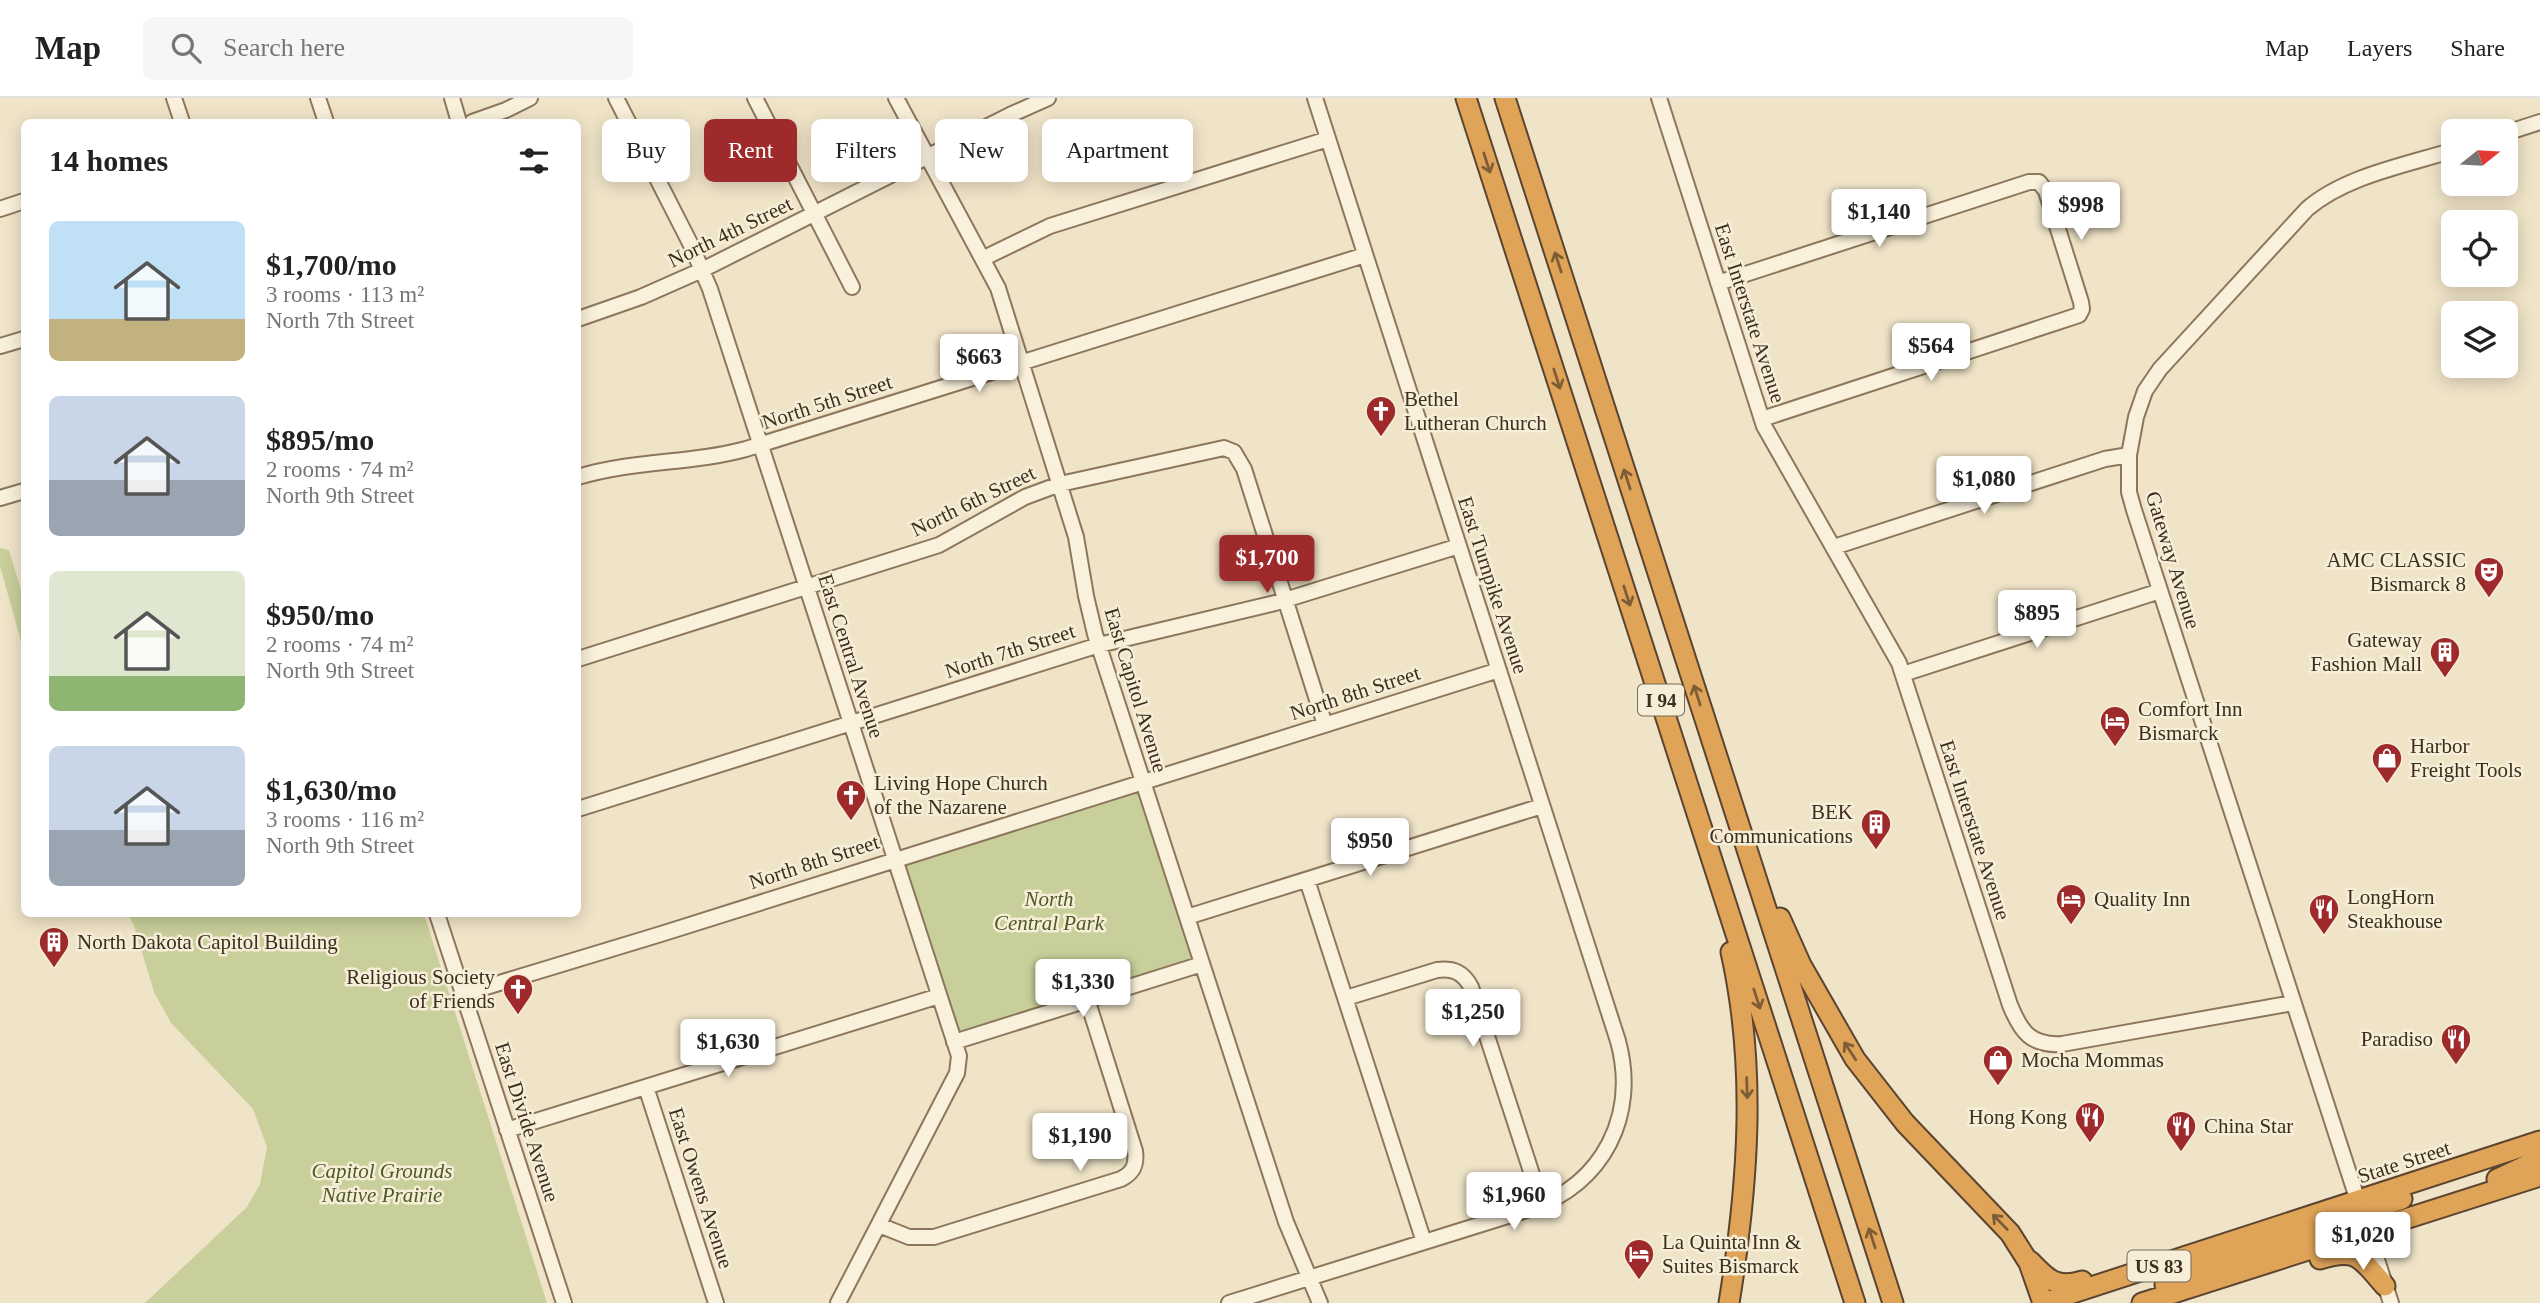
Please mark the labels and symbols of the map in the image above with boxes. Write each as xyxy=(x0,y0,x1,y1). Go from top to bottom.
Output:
north arrow xyxy=(2441,119,2518,196)
one-way arrow xyxy=(1481,152,1494,174)
pin: $998 xyxy=(2040,183,2122,242)
pin: $1,140 xyxy=(1822,190,1936,249)
street label: North 4th Street xyxy=(664,191,796,272)
street label: East Interstate Avenue xyxy=(1710,220,1790,406)
one-way arrow xyxy=(1551,251,1564,273)
pin: $564 xyxy=(1890,324,1972,383)
pin: $663 xyxy=(938,334,1020,394)
one-way arrow xyxy=(1551,368,1564,390)
street label: North 5th Street xyxy=(759,370,895,434)
place label: Bethel Lutheran Church xyxy=(1404,387,1547,435)
church icon: Bethel Lutheran Church xyxy=(1364,394,1398,438)
pin: $1,080 xyxy=(1927,456,2041,516)
street label: North 6th Street xyxy=(907,460,1039,541)
one-way arrow xyxy=(1620,468,1633,490)
street label: Gateway Avenue xyxy=(2141,488,2205,632)
street label: East Turnpike Avenue xyxy=(1453,493,1533,677)
pin: $1,700 xyxy=(1210,536,1324,595)
place label: AMC CLASSIC Bismarck 8 xyxy=(2327,548,2466,596)
theatre icon: AMC CLASSIC Bismarck 8 xyxy=(2472,555,2506,599)
street label: East Central Avenue xyxy=(813,571,889,741)
one-way arrow xyxy=(1621,584,1634,606)
pin: $895 xyxy=(1996,590,2078,650)
street label: East Capitol Avenue xyxy=(1100,605,1172,775)
street label: North 7th Street xyxy=(942,619,1078,683)
place label: Gateway Fashion Mall xyxy=(2311,628,2422,676)
building icon: Gateway Fashion Mall xyxy=(2428,635,2462,679)
street label: North 8th Street xyxy=(1287,661,1423,725)
road number: I 94 xyxy=(1638,684,1684,716)
one-way arrow xyxy=(1690,684,1703,706)
place label: Comfort Inn Bismarck xyxy=(2138,697,2243,745)
hotel icon: Comfort Inn Bismarck xyxy=(2098,704,2132,748)
place label: Harbor Freight Tools xyxy=(2410,734,2522,782)
street label: East Interstate Avenue xyxy=(1935,737,2015,923)
shop icon: Harbor Freight Tools xyxy=(2370,741,2404,785)
place label: Living Hope Church of the Nazarene xyxy=(874,771,1048,819)
church icon: Living Hope Church of the Nazarene xyxy=(834,778,868,822)
place label: BEK Communications xyxy=(1710,800,1853,848)
building icon: BEK Communications xyxy=(1859,807,1893,851)
pin: $950 xyxy=(1329,818,1411,878)
street label: North 8th Street xyxy=(746,830,882,894)
hotel icon: Quality Inn xyxy=(2054,882,2088,926)
place label: LongHorn Steakhouse xyxy=(2347,885,2443,933)
park label: North Central Park xyxy=(994,887,1105,935)
place label: Quality Inn xyxy=(2094,887,2191,911)
restaurant icon: LongHorn Steakhouse xyxy=(2307,892,2341,936)
building icon: North Dakota Capitol Building xyxy=(37,925,71,969)
place label: North Dakota Capitol Building xyxy=(77,930,338,954)
pin: $1,330 xyxy=(1026,960,1140,1019)
place label: Religious Society of Friends xyxy=(346,965,495,1013)
church icon: Religious Society of Friends xyxy=(501,972,535,1016)
one-way arrow xyxy=(1752,987,1764,1009)
pin: $1,250 xyxy=(1416,990,1530,1049)
pin: $1,630 xyxy=(671,1020,785,1079)
restaurant icon: Paradiso xyxy=(2439,1022,2473,1066)
place label: Paradiso xyxy=(2361,1027,2433,1051)
street label: East Divide Avenue xyxy=(490,1039,564,1205)
one-way arrow xyxy=(1843,1042,1857,1061)
shop icon: Mocha Mommas xyxy=(1981,1043,2015,1087)
place label: Mocha Mommas xyxy=(2021,1048,2164,1072)
one-way arrow xyxy=(1741,1076,1754,1099)
restaurant icon: Hong Kong xyxy=(2073,1100,2107,1144)
street label: East Owens Avenue xyxy=(664,1105,738,1271)
place label: Hong Kong xyxy=(1968,1105,2067,1129)
restaurant icon: China Star xyxy=(2164,1109,2198,1153)
pin: $1,190 xyxy=(1023,1114,1137,1173)
place label: China Star xyxy=(2204,1114,2293,1138)
street label: State Street xyxy=(2355,1136,2454,1188)
park label: Capitol Grounds Native Prairie xyxy=(312,1159,453,1207)
pin: $1,960 xyxy=(1457,1172,1571,1232)
pin: $1,020 xyxy=(2306,1212,2420,1272)
one-way arrow xyxy=(1991,1214,2008,1231)
one-way arrow xyxy=(1865,1227,1878,1249)
place label: La Quinta Inn & Suites Bismarck xyxy=(1662,1230,1801,1278)
hotel icon: La Quinta Inn & Suites Bismarck xyxy=(1622,1237,1656,1281)
road number: US 83 xyxy=(2128,1250,2190,1282)

